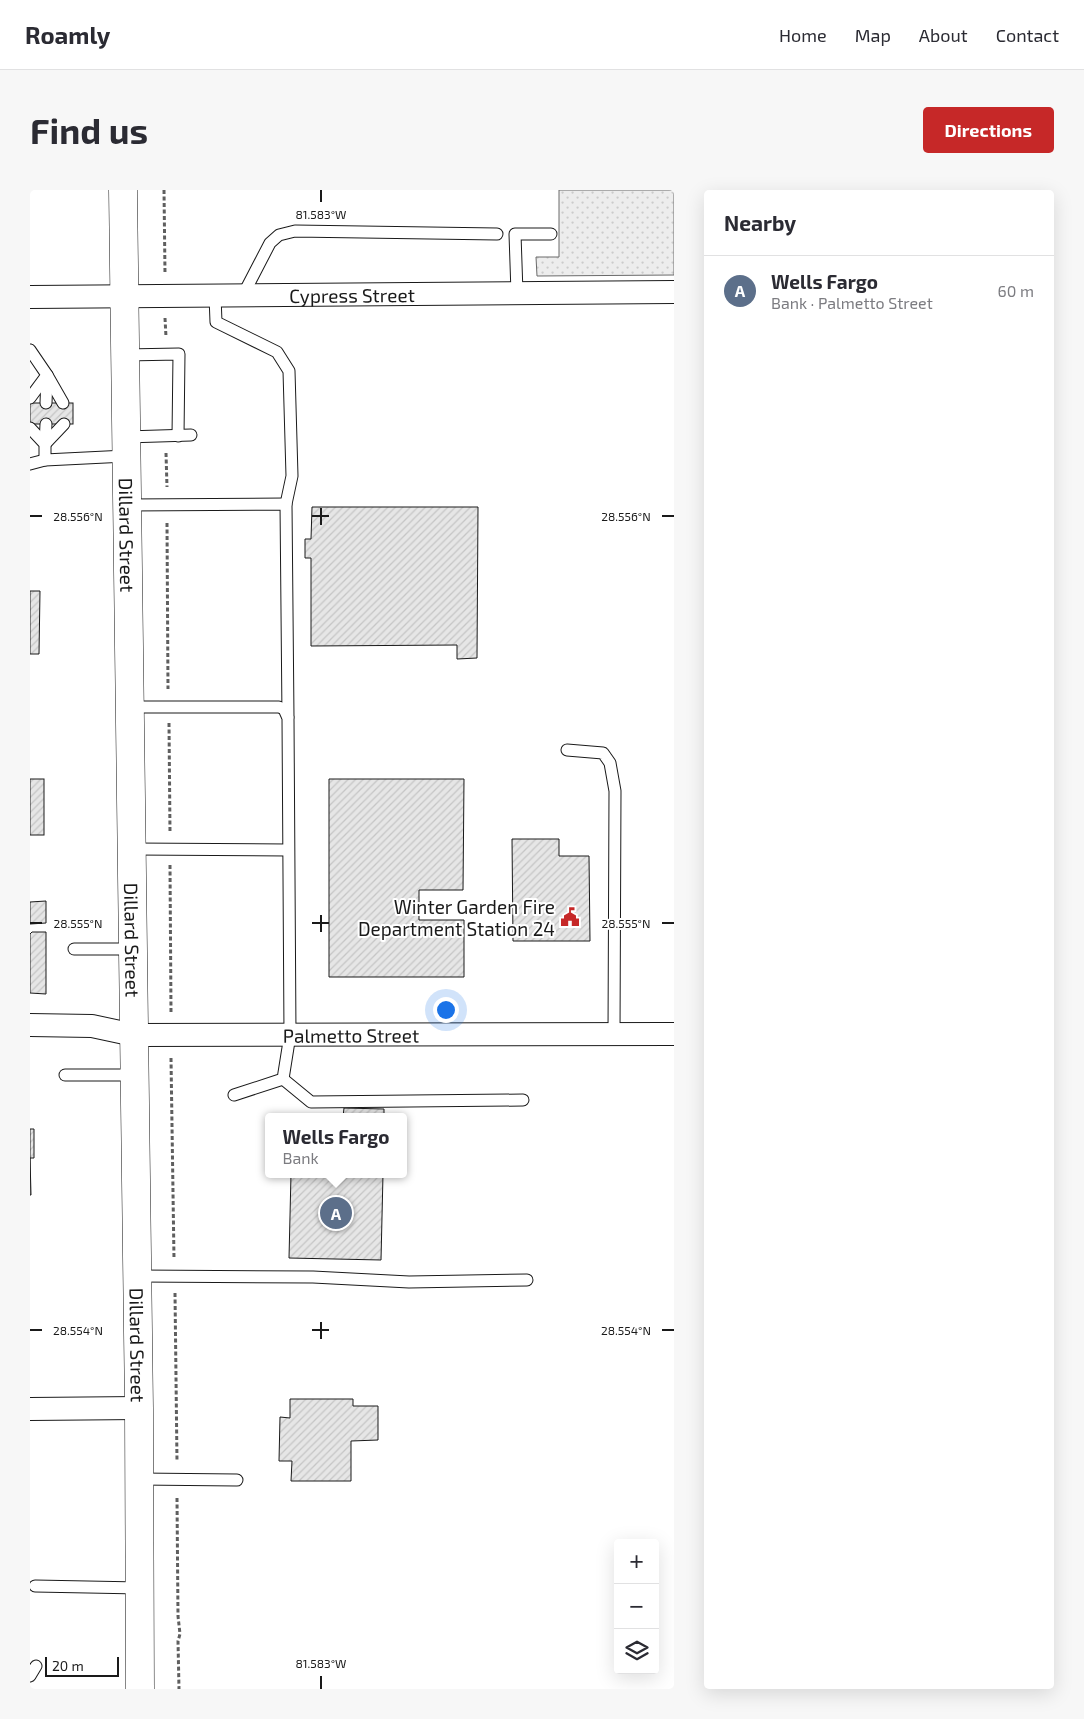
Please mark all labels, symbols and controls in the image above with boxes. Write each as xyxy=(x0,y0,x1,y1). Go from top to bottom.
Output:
text: Roamly xyxy=(25,20,110,49)
text: Home xyxy=(779,24,827,46)
text: Map xyxy=(855,24,891,46)
text: About xyxy=(919,24,968,46)
text: Contact xyxy=(996,24,1059,46)
button: Directions xyxy=(923,107,1054,153)
text: Find us xyxy=(30,109,148,151)
text: 81.583°W xyxy=(296,207,346,221)
text: Nearby xyxy=(724,210,796,235)
text: Wells Fargo xyxy=(771,270,878,293)
text: A xyxy=(735,281,745,300)
text: 60 m xyxy=(998,281,1034,300)
street label: Cypress Street xyxy=(289,283,415,306)
text: Bank · Palmetto Street xyxy=(771,293,933,312)
street label: Dillard Street xyxy=(115,478,140,592)
text: 28.556°N xyxy=(53,509,103,523)
text: 28.556°N xyxy=(601,509,651,523)
street label: Dillard Street xyxy=(121,883,145,997)
place label: Winter Garden Fire Department Station 24 xyxy=(358,895,555,940)
public building icon: Winter Garden Fire Department Station 24 xyxy=(559,906,581,928)
text: 28.555°N xyxy=(54,916,102,930)
text: 28.555°N xyxy=(602,916,650,930)
your location xyxy=(433,997,459,1023)
street label: Palmetto Street xyxy=(283,1023,419,1046)
popup xyxy=(265,1113,407,1178)
text: Wells Fargo xyxy=(283,1125,389,1148)
text: Bank xyxy=(283,1148,319,1167)
pin: A xyxy=(320,1194,352,1232)
street label: Dillard Street xyxy=(126,1288,150,1402)
text: 28.554°N xyxy=(53,1323,103,1337)
text: 28.554°N xyxy=(601,1323,651,1337)
map controls xyxy=(614,1539,659,1674)
button: + xyxy=(614,1539,659,1584)
button: − xyxy=(614,1584,659,1629)
button: layers xyxy=(614,1629,659,1674)
scale bar xyxy=(45,1654,119,1677)
text: 81.583°W xyxy=(296,1656,346,1670)
text: 20 m xyxy=(52,1657,84,1674)

